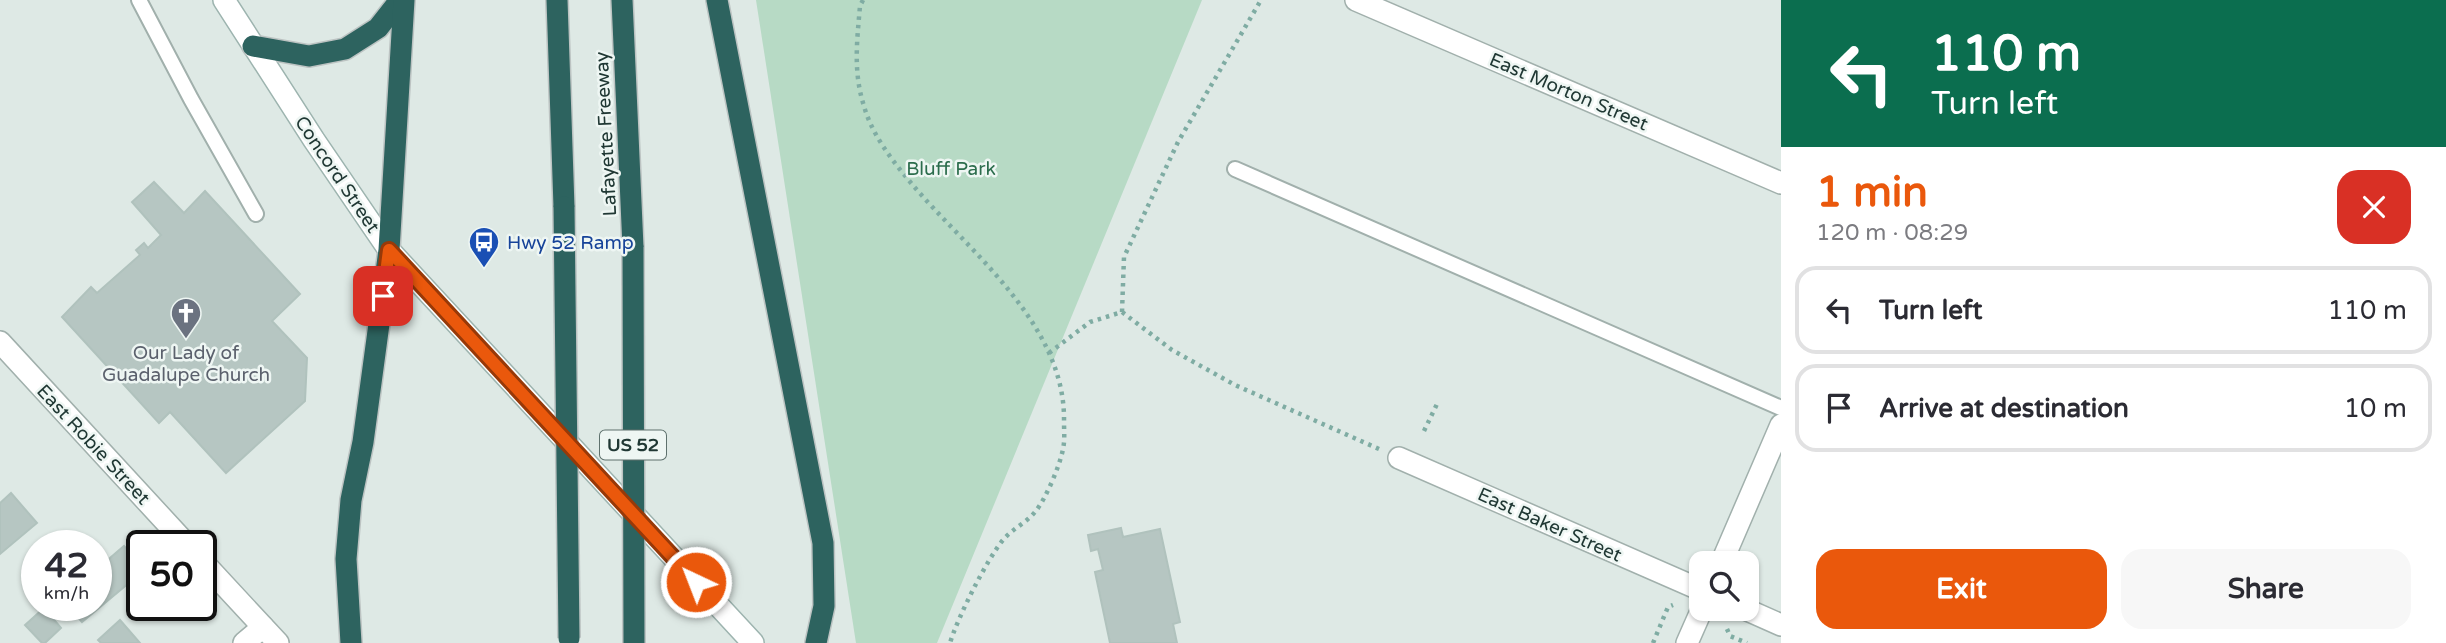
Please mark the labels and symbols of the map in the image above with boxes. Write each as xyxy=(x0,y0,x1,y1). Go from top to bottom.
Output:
street label: East Morton Street xyxy=(1486,49,1651,135)
street label: Lafayette Freeway xyxy=(591,51,621,217)
street label: Concord Street xyxy=(290,112,384,237)
park label: Bluff Park xyxy=(906,158,996,180)
bus stop icon: Hwy 52 Ramp xyxy=(467,225,501,269)
place label: Hwy 52 Ramp xyxy=(507,232,634,254)
pin xyxy=(353,266,413,326)
church icon: Our Lady of Guadalupe Church xyxy=(169,296,203,340)
place label: Our Lady of Guadalupe Church xyxy=(102,342,270,386)
street label: East Robie Street xyxy=(32,380,154,509)
road number: US 52 xyxy=(600,430,666,460)
street label: East Baker Street xyxy=(1474,483,1625,567)
speed limit sign: 50 xyxy=(126,530,217,621)
position arrow xyxy=(659,545,733,619)

